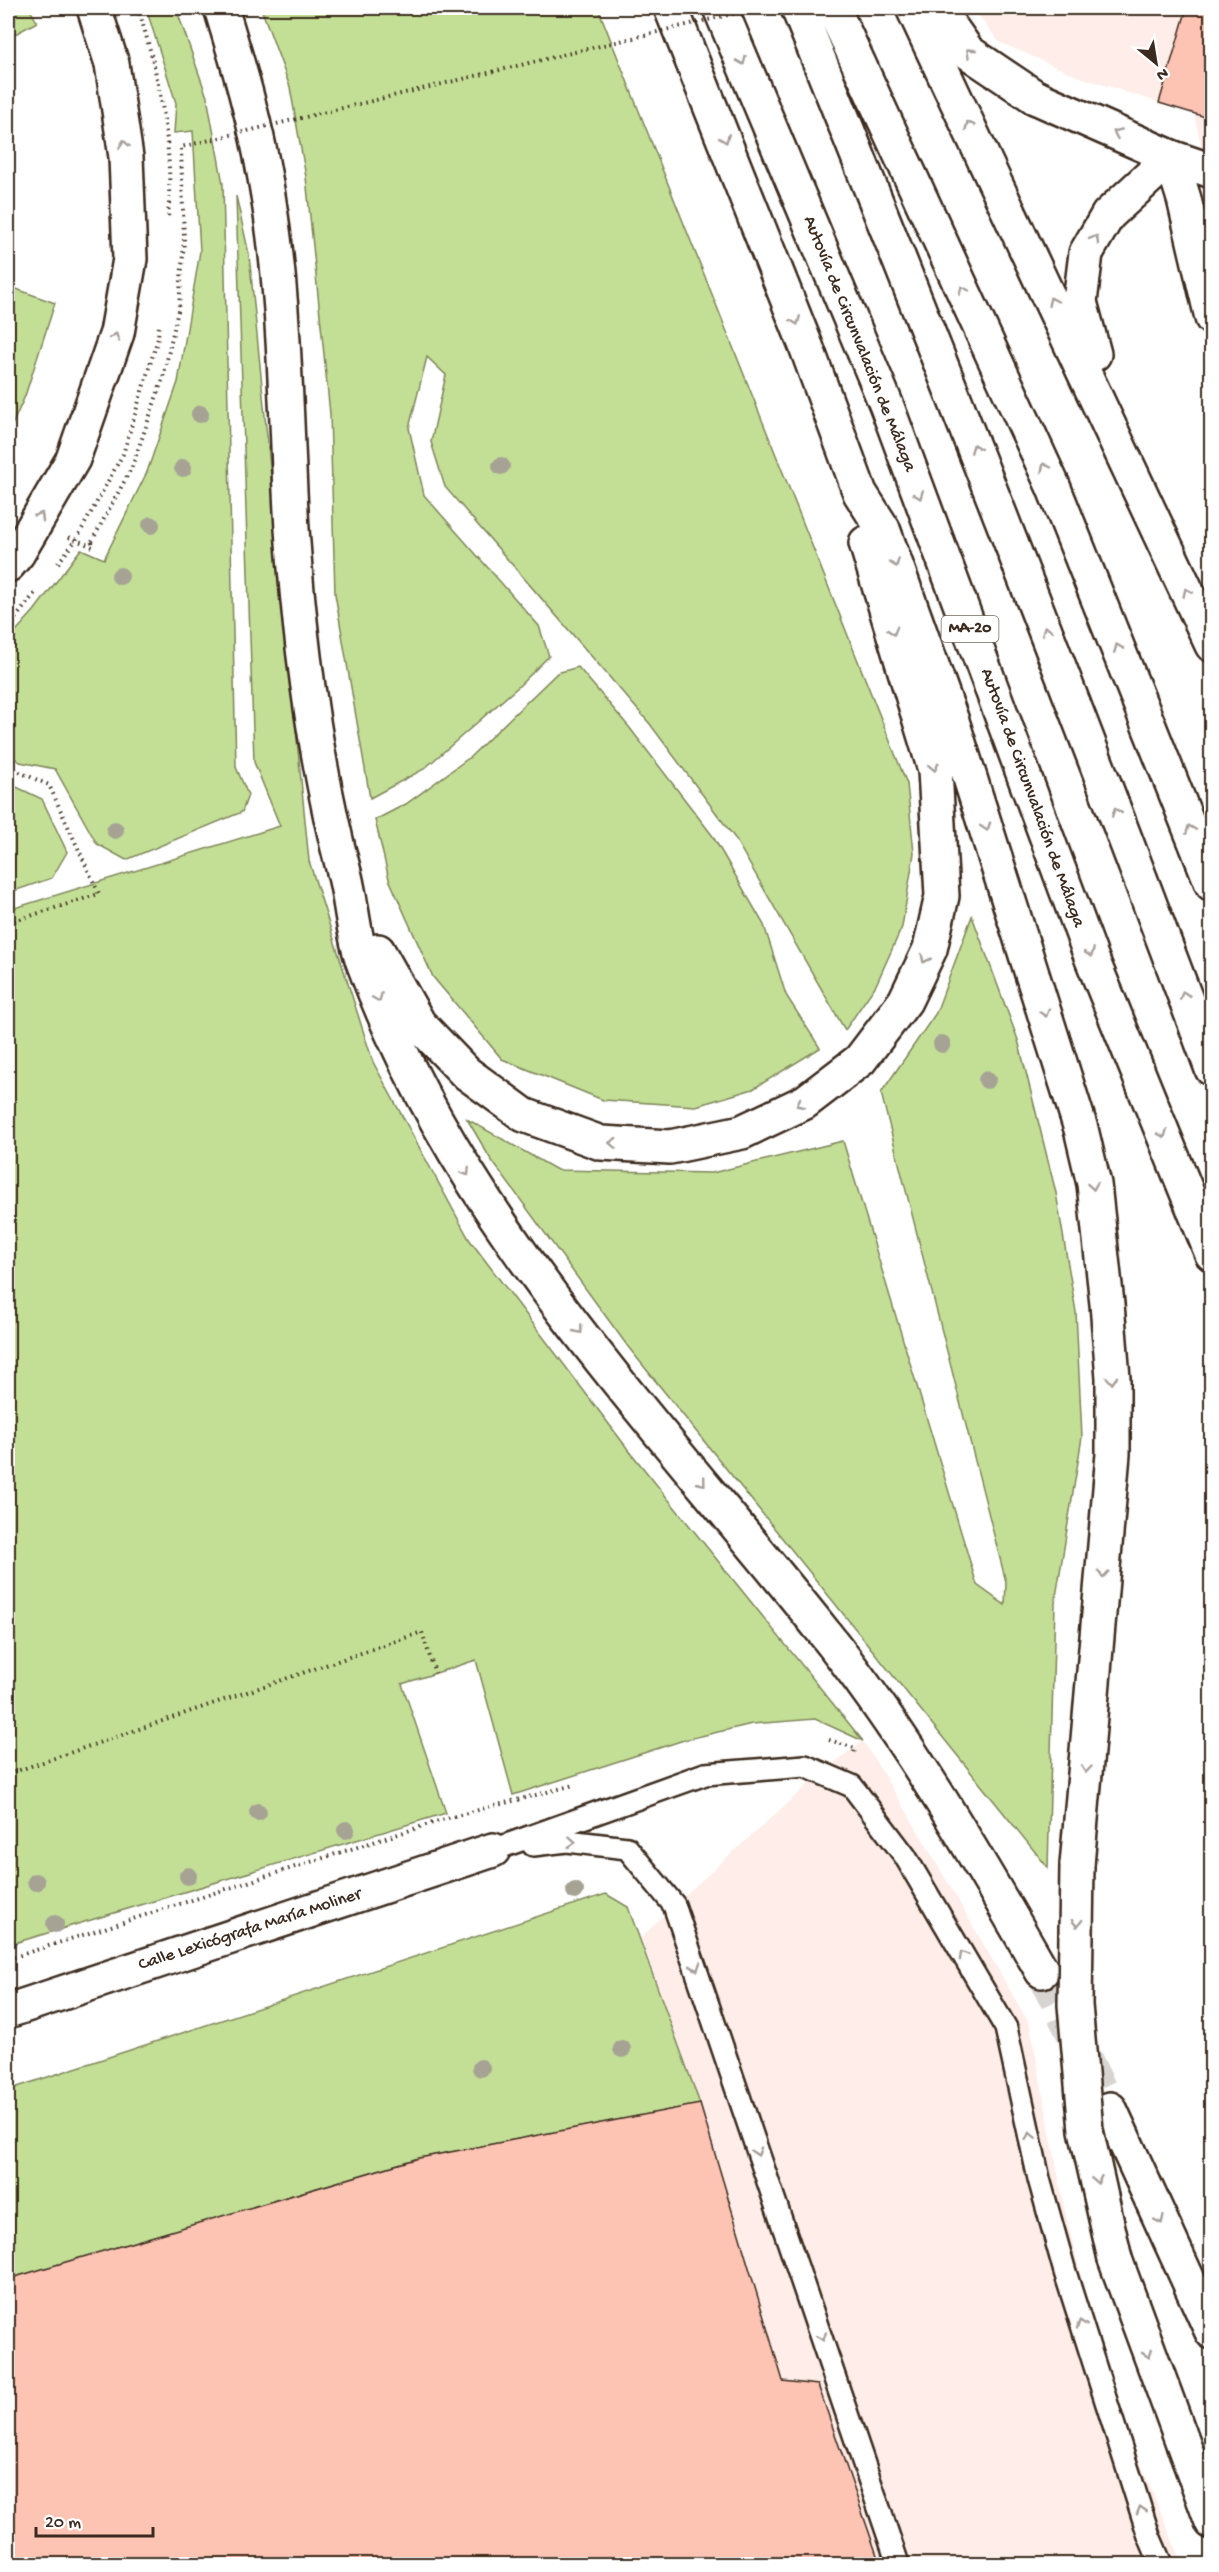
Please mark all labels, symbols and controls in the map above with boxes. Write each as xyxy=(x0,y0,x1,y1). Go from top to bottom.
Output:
north arrow xyxy=(1126,33,1186,93)
one-way arrow xyxy=(967,48,977,59)
one-way arrow xyxy=(735,55,747,66)
text: N xyxy=(1152,62,1171,84)
one-way arrow xyxy=(964,120,976,131)
one-way arrow xyxy=(1113,128,1124,140)
one-way arrow xyxy=(718,133,730,144)
one-way arrow xyxy=(118,140,130,149)
street label: Autovía de Circunvalación de Málaga xyxy=(798,213,920,476)
one-way arrow xyxy=(1088,235,1099,245)
one-way arrow xyxy=(959,286,971,297)
one-way arrow xyxy=(1047,296,1059,307)
one-way arrow xyxy=(789,315,801,326)
one-way arrow xyxy=(108,332,120,343)
one-way arrow xyxy=(970,443,982,454)
one-way arrow xyxy=(1040,463,1052,474)
one-way arrow xyxy=(912,489,925,499)
one-way arrow xyxy=(32,512,44,522)
one-way arrow xyxy=(888,557,901,568)
one-way arrow xyxy=(1182,587,1194,598)
road number: MA-20 xyxy=(942,616,998,642)
one-way arrow xyxy=(886,625,898,636)
one-way arrow xyxy=(1041,625,1053,636)
one-way arrow xyxy=(1113,643,1125,654)
street label: Autovía de Circunvalación de Málaga xyxy=(975,666,1089,931)
one-way arrow xyxy=(927,762,940,772)
one-way arrow xyxy=(1110,807,1123,818)
one-way arrow xyxy=(979,821,991,832)
one-way arrow xyxy=(1185,825,1197,836)
one-way arrow xyxy=(1083,947,1095,958)
one-way arrow xyxy=(921,953,932,964)
one-way arrow xyxy=(1178,990,1191,1001)
one-way arrow xyxy=(371,991,383,1002)
one-way arrow xyxy=(1038,1007,1051,1018)
one-way arrow xyxy=(796,1097,806,1108)
one-way arrow xyxy=(1156,1127,1168,1138)
one-way arrow xyxy=(608,1137,617,1150)
one-way arrow xyxy=(458,1165,469,1176)
one-way arrow xyxy=(1087,1181,1099,1191)
one-way arrow xyxy=(572,1323,583,1334)
one-way arrow xyxy=(1106,1375,1119,1384)
one-way arrow xyxy=(694,1475,705,1486)
one-way arrow xyxy=(1097,1570,1110,1579)
one-way arrow xyxy=(1080,1764,1093,1773)
one-way arrow xyxy=(568,1835,577,1848)
street label: Calle Lexicógrafa María Moliner xyxy=(136,1883,366,1976)
one-way arrow xyxy=(1070,1919,1083,1928)
one-way arrow xyxy=(959,1951,971,1961)
one-way arrow xyxy=(689,1961,701,1972)
one-way arrow xyxy=(1024,2131,1037,2141)
one-way arrow xyxy=(750,2147,762,2157)
one-way arrow xyxy=(1090,2174,1103,2184)
one-way arrow xyxy=(1153,2213,1165,2224)
one-way arrow xyxy=(1076,2319,1089,2330)
one-way arrow xyxy=(814,2331,827,2341)
one-way arrow xyxy=(1141,2348,1154,2359)
scale bar xyxy=(36,2500,153,2538)
one-way arrow xyxy=(1136,2505,1148,2516)
text: 20 m xyxy=(45,2513,81,2534)

